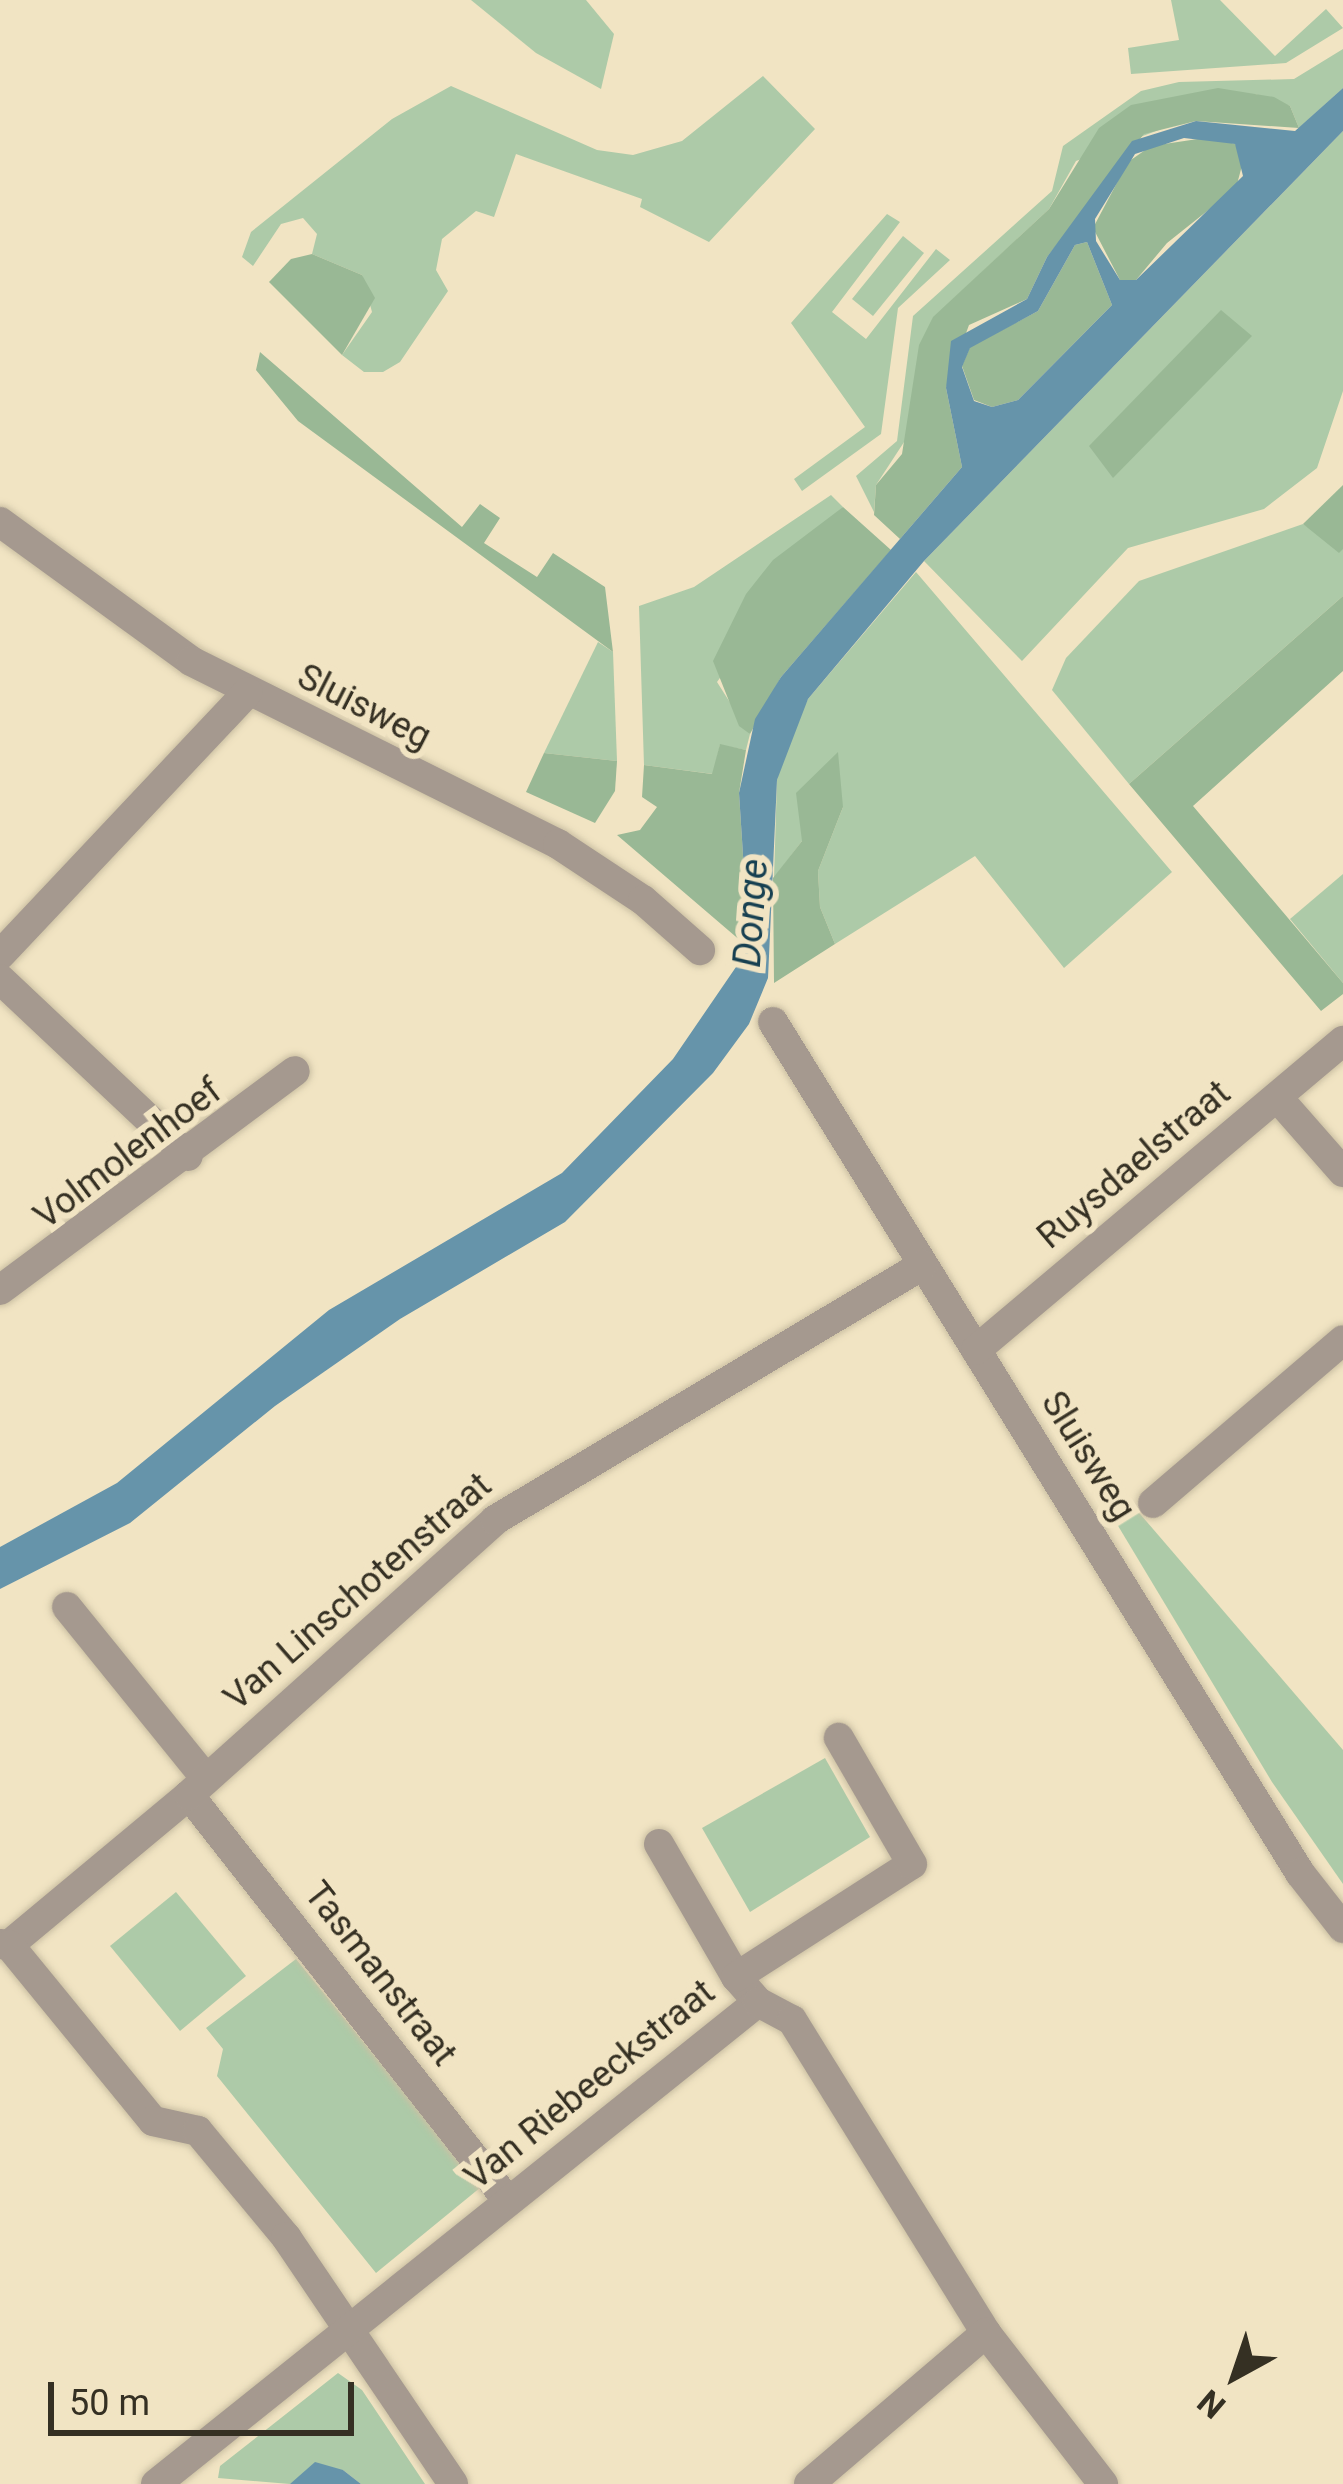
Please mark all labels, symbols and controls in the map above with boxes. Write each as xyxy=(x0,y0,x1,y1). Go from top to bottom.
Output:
street label: Sluisweg xyxy=(290,655,438,759)
water label: Donge xyxy=(724,857,778,969)
street label: Volmolenhoef xyxy=(26,1070,230,1238)
street label: Ruysdaelstraat xyxy=(1029,1072,1239,1258)
street label: Sluisweg xyxy=(1032,1384,1144,1528)
street label: Van Linschotenstraat xyxy=(216,1464,500,1720)
street label: Tasmanstraat xyxy=(295,1873,465,2075)
street label: Van Riebeeckstraat xyxy=(456,1971,724,2199)
north arrow xyxy=(1175,2316,1295,2436)
scale bar xyxy=(54,2358,360,2432)
text: 50 m xyxy=(69,2382,150,2424)
text: N xyxy=(1190,2382,1233,2426)

